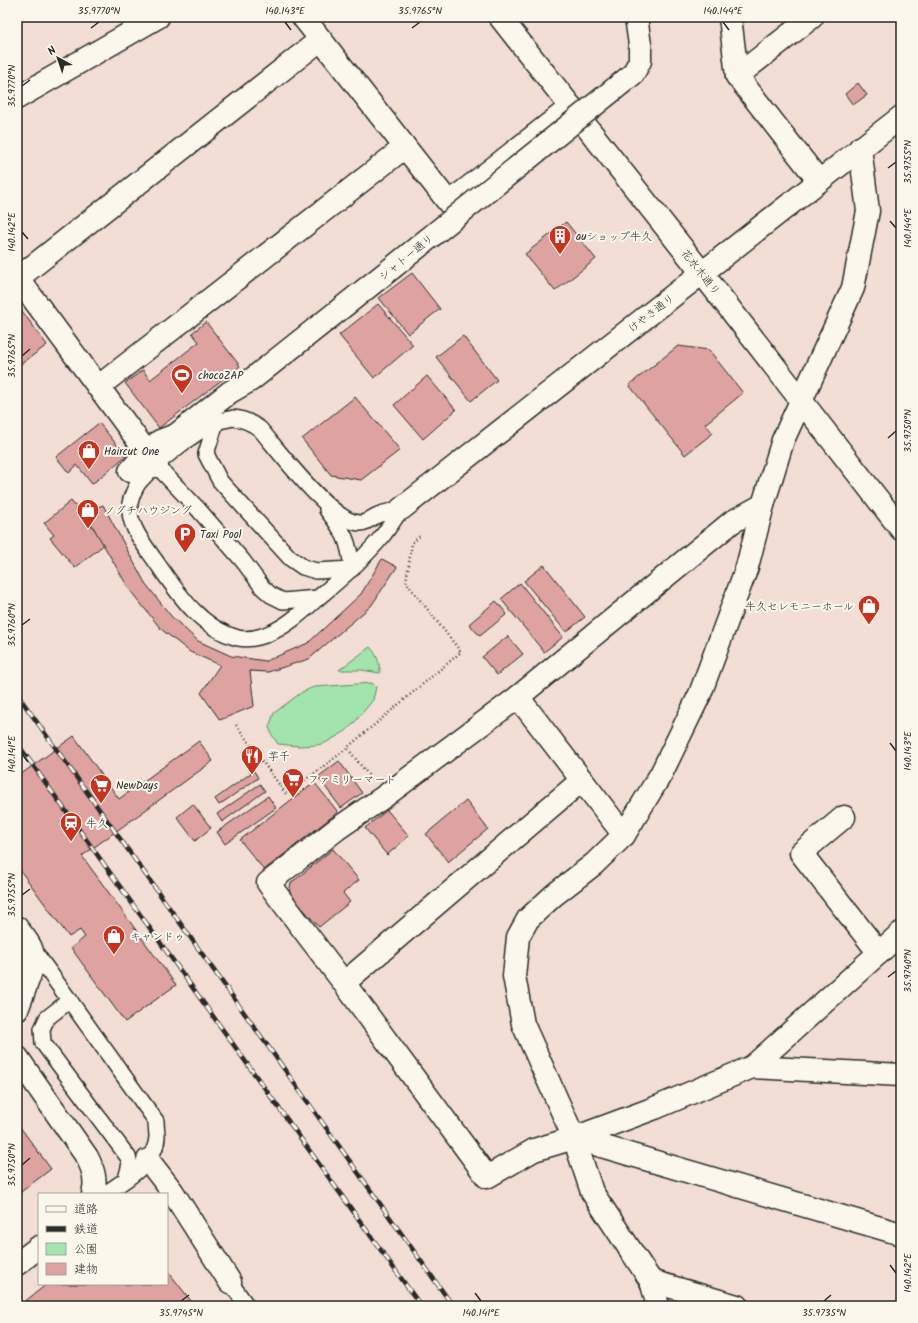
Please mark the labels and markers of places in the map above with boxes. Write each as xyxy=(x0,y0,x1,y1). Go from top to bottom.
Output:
building icon: auショップ牛久 xyxy=(547,223,573,256)
place label: auショップ牛久 xyxy=(576,228,652,246)
sports icon: chocoZAP xyxy=(169,362,195,395)
place label: chocoZAP xyxy=(198,367,244,385)
shop icon: Haircut One xyxy=(76,438,102,471)
place label: Haircut One xyxy=(104,443,159,461)
shop icon: ノグチハウジング xyxy=(75,497,101,530)
place label: ノグチハウジング xyxy=(104,502,192,520)
parking icon: Taxi Pool xyxy=(172,521,198,554)
place label: Taxi Pool xyxy=(200,526,242,544)
shop icon: 牛久セレモニーホール xyxy=(856,593,882,626)
place label: 牛久セレモニーホール xyxy=(745,598,854,616)
restaurant icon: 芋千 xyxy=(239,743,265,776)
place label: 芋千 xyxy=(268,748,290,766)
supermarket icon: ファミリーマート xyxy=(280,766,306,799)
place label: ファミリーマート xyxy=(308,771,396,789)
supermarket icon: NewDays xyxy=(88,772,114,805)
place label: NewDays xyxy=(116,777,158,795)
station icon: 牛久 xyxy=(58,810,84,843)
place label: 牛久 xyxy=(86,815,108,833)
shop icon: キャンドゥ xyxy=(101,923,127,956)
place label: キャンドゥ xyxy=(130,928,185,946)

